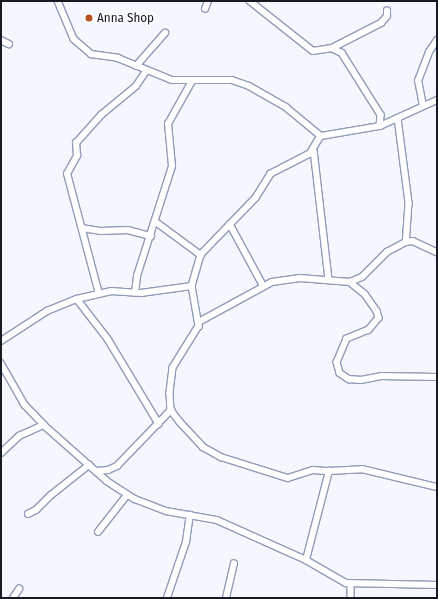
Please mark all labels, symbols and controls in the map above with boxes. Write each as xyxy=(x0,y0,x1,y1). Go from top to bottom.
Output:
place label: Anna Shop xyxy=(97,10,154,26)
marker: Anna Shop xyxy=(84,13,94,23)

